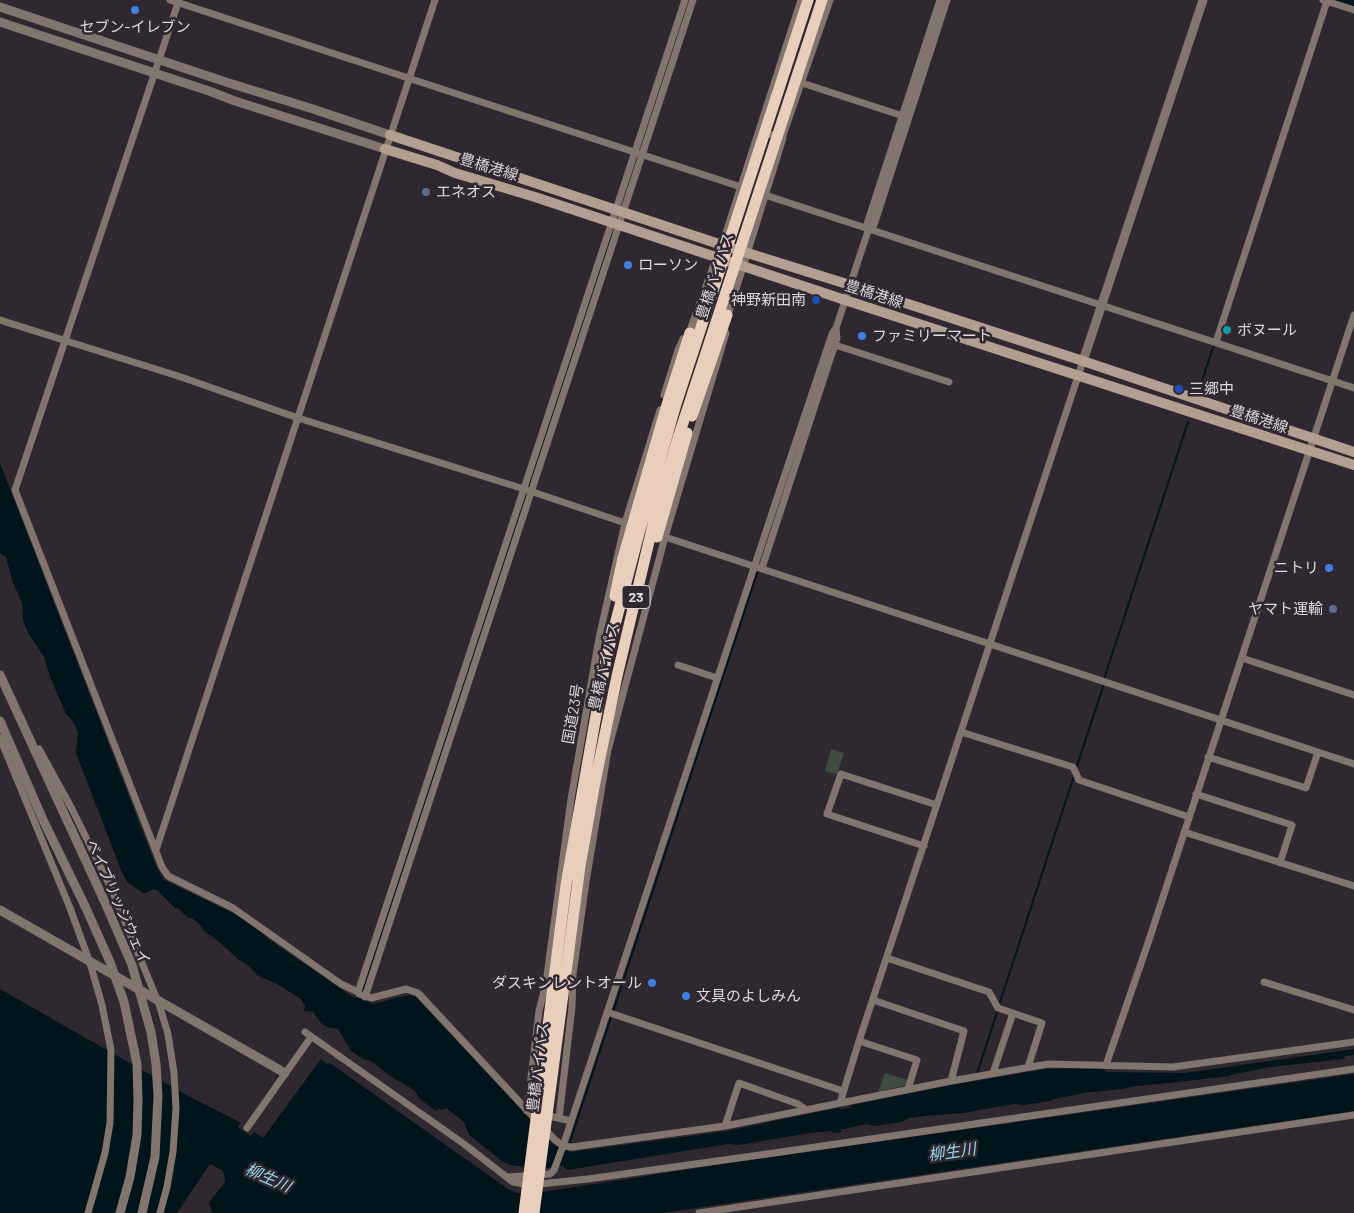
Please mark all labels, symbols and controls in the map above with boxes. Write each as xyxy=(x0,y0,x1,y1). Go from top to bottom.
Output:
marker: セブン-イレブン xyxy=(129,4,141,16)
place label: セブン-イレブン xyxy=(80,18,190,36)
street label: 豊橋港線 xyxy=(458,150,520,184)
place label: エネオス xyxy=(436,183,496,201)
marker: エネオス xyxy=(420,186,432,198)
street label: 豊橋バイパス xyxy=(693,230,737,322)
place label: ローソン xyxy=(638,256,698,274)
marker: ローソン xyxy=(622,259,634,271)
street label: 豊橋港線 xyxy=(843,276,905,312)
place label: 神野新田南 xyxy=(731,291,806,309)
marker: 神野新田南 xyxy=(810,294,822,306)
place label: ボヌール xyxy=(1237,321,1297,339)
marker: ボヌール xyxy=(1221,324,1233,336)
place label: ファミリーマート xyxy=(872,327,992,345)
marker: ファミリーマート xyxy=(856,330,868,342)
place label: 三郷中 xyxy=(1189,380,1234,398)
marker: 三郷中 xyxy=(1173,383,1185,395)
street label: 豊橋港線 xyxy=(1228,401,1290,437)
place label: ニトリ xyxy=(1274,559,1319,577)
marker: ニトリ xyxy=(1323,562,1335,574)
road number: 23 xyxy=(622,586,650,608)
place label: ヤマト運輸 xyxy=(1248,600,1323,618)
marker: ヤマト運輸 xyxy=(1327,603,1339,615)
street label: 豊橋バイパス xyxy=(585,620,623,712)
street label: 国道23号 xyxy=(559,683,587,745)
street label: ベイブリッジウェイ xyxy=(82,837,154,967)
place label: ダスキンレントオール xyxy=(492,974,642,992)
marker: ダスキンレントオール xyxy=(646,977,658,989)
place label: 文具のよしみん xyxy=(696,987,801,1005)
marker: 文具のよしみん xyxy=(680,990,692,1002)
street label: 豊橋バイパス xyxy=(524,1021,552,1113)
water label: 柳生川 xyxy=(927,1139,977,1165)
water label: 柳生川 xyxy=(242,1159,294,1197)

